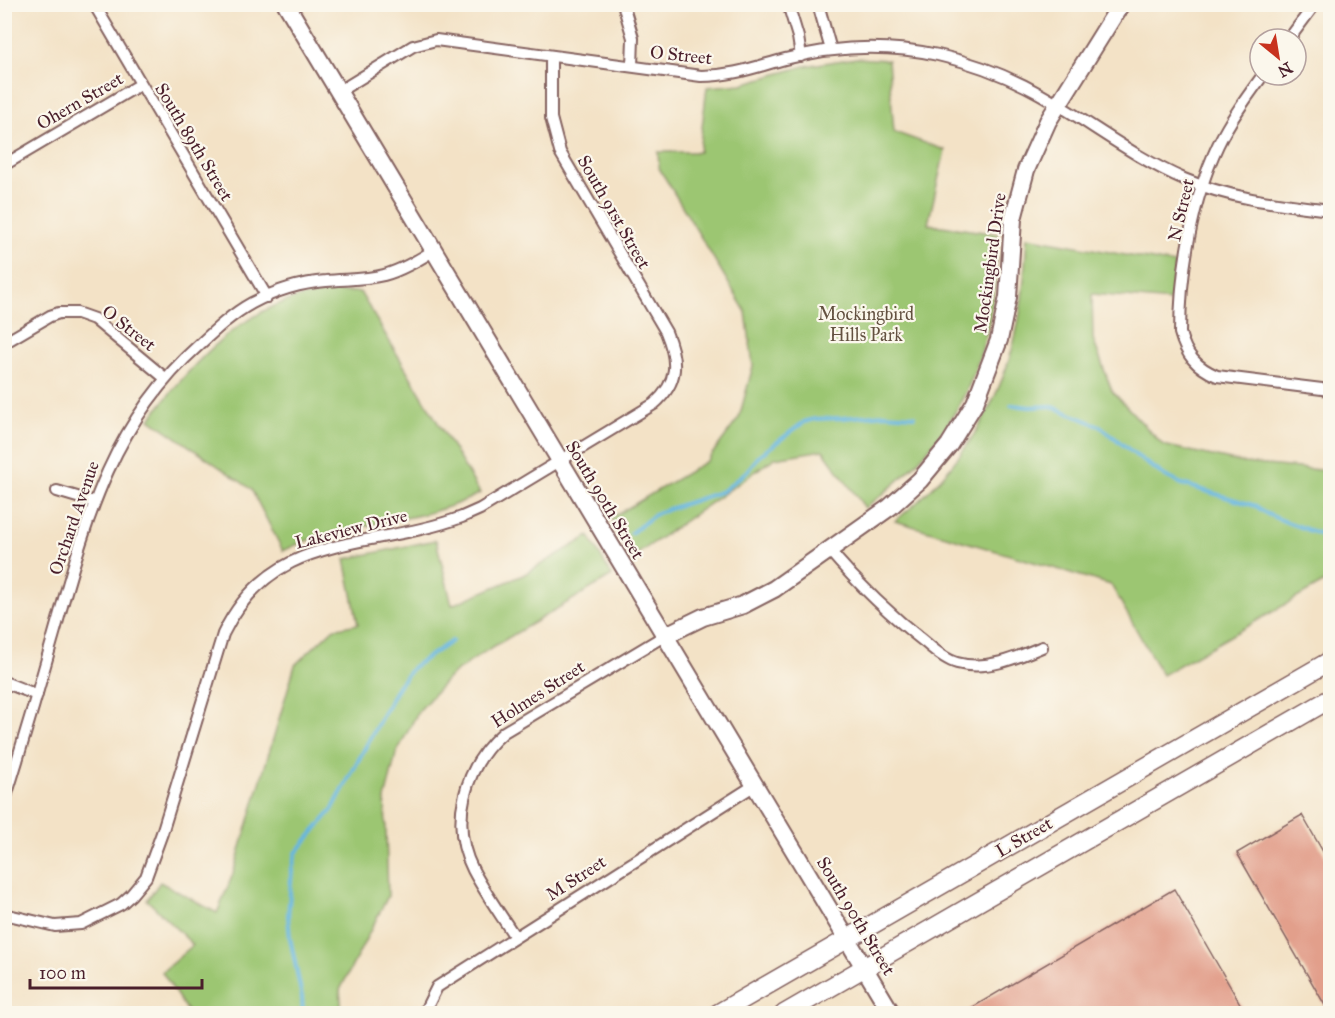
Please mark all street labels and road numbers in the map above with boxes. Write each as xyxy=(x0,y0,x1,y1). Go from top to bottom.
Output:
street label: O Street xyxy=(649,41,714,69)
street label: Ohern Street xyxy=(33,67,128,135)
street label: South 89th Street xyxy=(150,79,238,205)
street label: South 91st Street xyxy=(573,151,656,273)
street label: N Street xyxy=(1163,176,1199,244)
street label: Mockingbird Drive xyxy=(969,191,1012,335)
street label: O Street xyxy=(98,300,161,356)
street label: South 90th Street xyxy=(561,437,649,564)
street label: Orchard Avenue xyxy=(44,458,104,578)
street label: Lakeview Drive xyxy=(293,504,409,554)
street label: Holmes Street xyxy=(487,655,589,732)
street label: L Street xyxy=(992,812,1057,862)
street label: M Street xyxy=(542,850,611,906)
street label: South 90th Street xyxy=(812,853,900,980)

